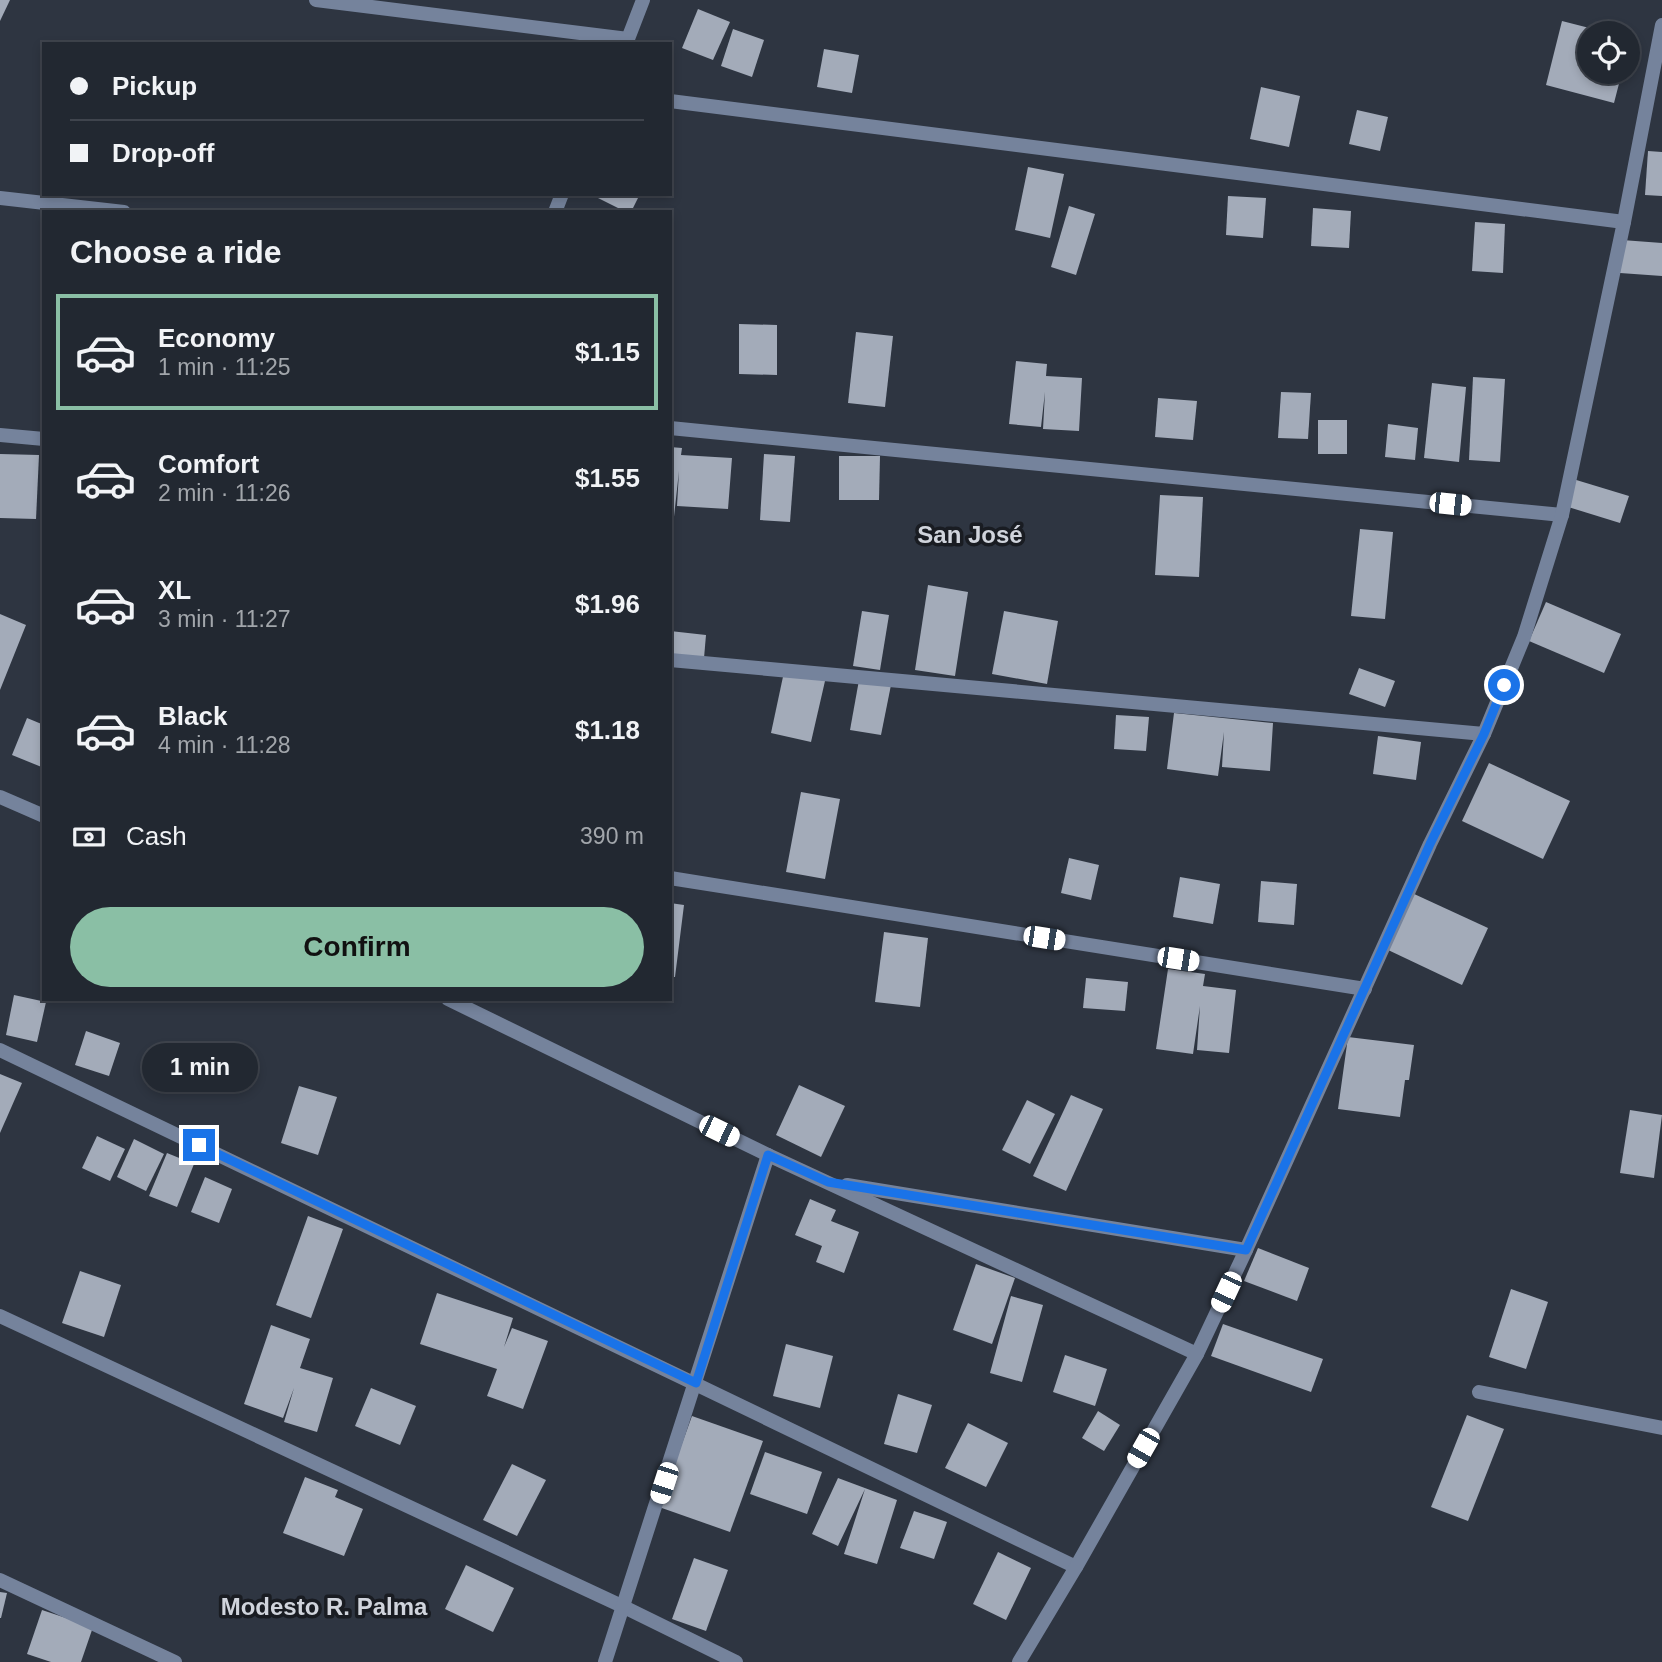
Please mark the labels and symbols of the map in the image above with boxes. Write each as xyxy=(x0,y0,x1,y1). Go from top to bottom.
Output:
car xyxy=(1429,491,1472,517)
district label: San José xyxy=(917,521,1023,548)
route start xyxy=(1488,669,1520,701)
car xyxy=(1022,924,1067,952)
car xyxy=(1156,945,1201,973)
callout: 1 min xyxy=(141,1044,257,1092)
car xyxy=(696,1112,743,1150)
route end xyxy=(183,1129,215,1161)
car xyxy=(1208,1269,1245,1315)
car xyxy=(1124,1425,1163,1471)
car xyxy=(648,1460,681,1506)
district label: Modesto R. Palma xyxy=(221,1593,428,1620)

